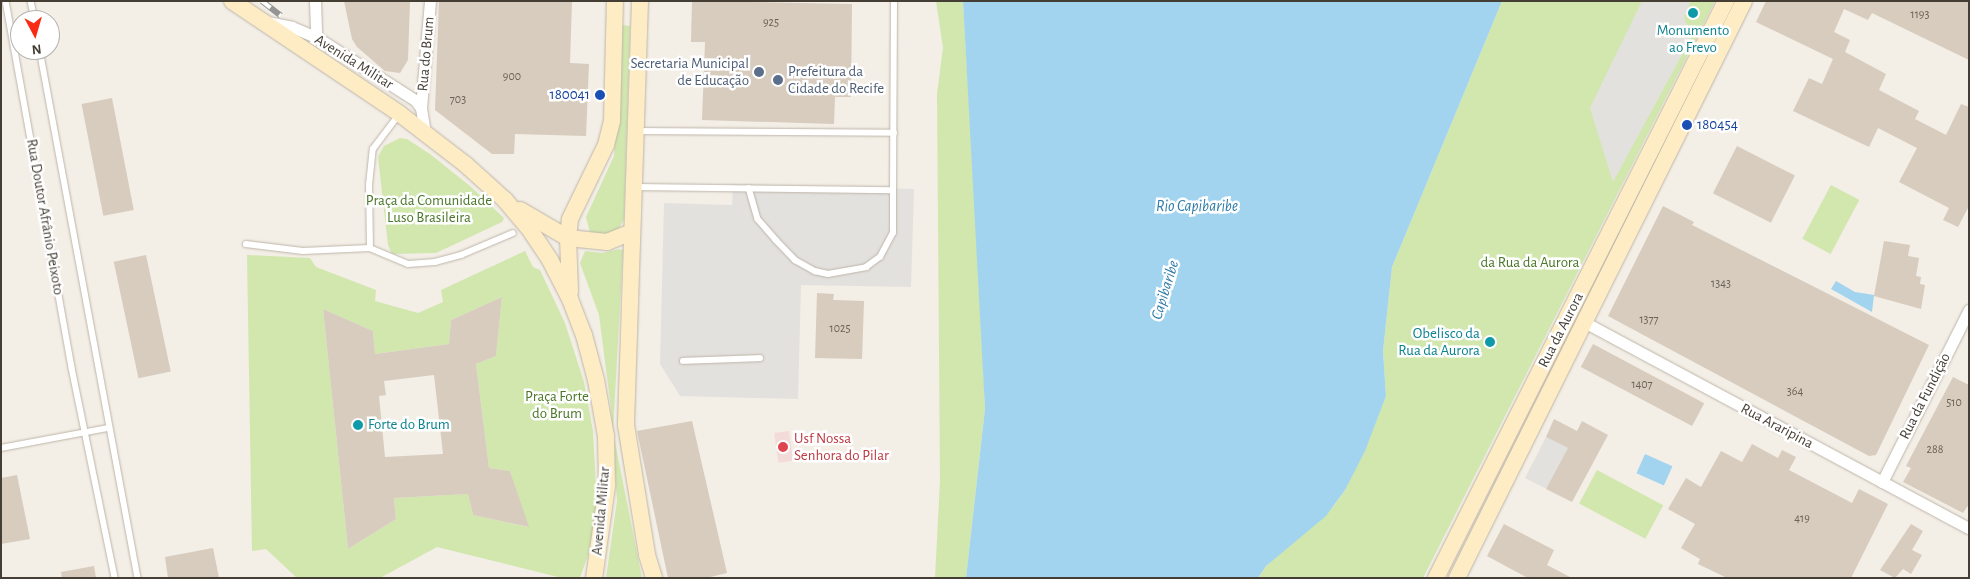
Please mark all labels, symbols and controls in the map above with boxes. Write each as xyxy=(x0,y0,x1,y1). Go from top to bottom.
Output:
marker: Monumento ao Frevo xyxy=(1687,7,1699,19)
house number: 1193 xyxy=(1911,8,1929,22)
north arrow xyxy=(10,10,60,60)
street label: Rua do Brum xyxy=(414,16,438,92)
house number: 925 xyxy=(763,16,779,30)
place label: Monumento ao Frevo xyxy=(1657,21,1729,56)
street label: Avenida Militar xyxy=(311,31,397,93)
text: N xyxy=(31,41,42,56)
place label: Secretaria Municipal de Educação xyxy=(630,54,749,89)
place label: Prefeitura da Cidade do Recife xyxy=(788,62,884,97)
marker: Secretaria Municipal de Educação xyxy=(753,66,765,78)
house number: 900 xyxy=(503,70,521,84)
marker: Prefeitura da Cidade do Recife xyxy=(772,74,784,86)
place label: 180041 xyxy=(550,86,590,104)
marker: 180041 xyxy=(594,89,606,101)
house number: 703 xyxy=(450,93,466,107)
place label: 180454 xyxy=(1697,116,1738,134)
marker: 180454 xyxy=(1681,119,1693,131)
street label: Rua Doutor Afrânio Peixoto xyxy=(22,138,68,296)
park label: Praça da Comunidade Luso Brasileira xyxy=(366,191,492,226)
water label: Rio Capibaribe xyxy=(1156,196,1238,216)
park label: da Rua da Aurora xyxy=(1481,254,1579,272)
water label: Capibaribe xyxy=(1147,258,1183,322)
house number: 1343 xyxy=(1711,277,1731,291)
street label: Rua da Aurora xyxy=(1534,289,1588,371)
house number: 1377 xyxy=(1639,313,1659,327)
house number: 1025 xyxy=(830,322,850,336)
place label: Obelisco da Rua da Aurora xyxy=(1398,324,1480,359)
marker: Obelisco da Rua da Aurora xyxy=(1484,336,1496,348)
street label: Rua da Fundição xyxy=(1896,350,1954,442)
house number: 1407 xyxy=(1631,378,1653,392)
house number: 364 xyxy=(1787,385,1803,399)
park label: Praça Forte do Brum xyxy=(525,387,589,422)
house number: 510 xyxy=(1946,396,1962,410)
street label: Rua Araripina xyxy=(1738,399,1816,453)
place label: Forte do Brum xyxy=(368,416,450,434)
marker: Forte do Brum xyxy=(352,419,364,431)
place label: Usf Nossa Senhora do Pilar xyxy=(794,429,889,464)
marker: Usf Nossa Senhora do Pilar xyxy=(776,440,790,454)
house number: 288 xyxy=(1927,443,1943,457)
street label: Avenida Militar xyxy=(588,466,614,556)
house number: 419 xyxy=(1794,512,1810,526)

